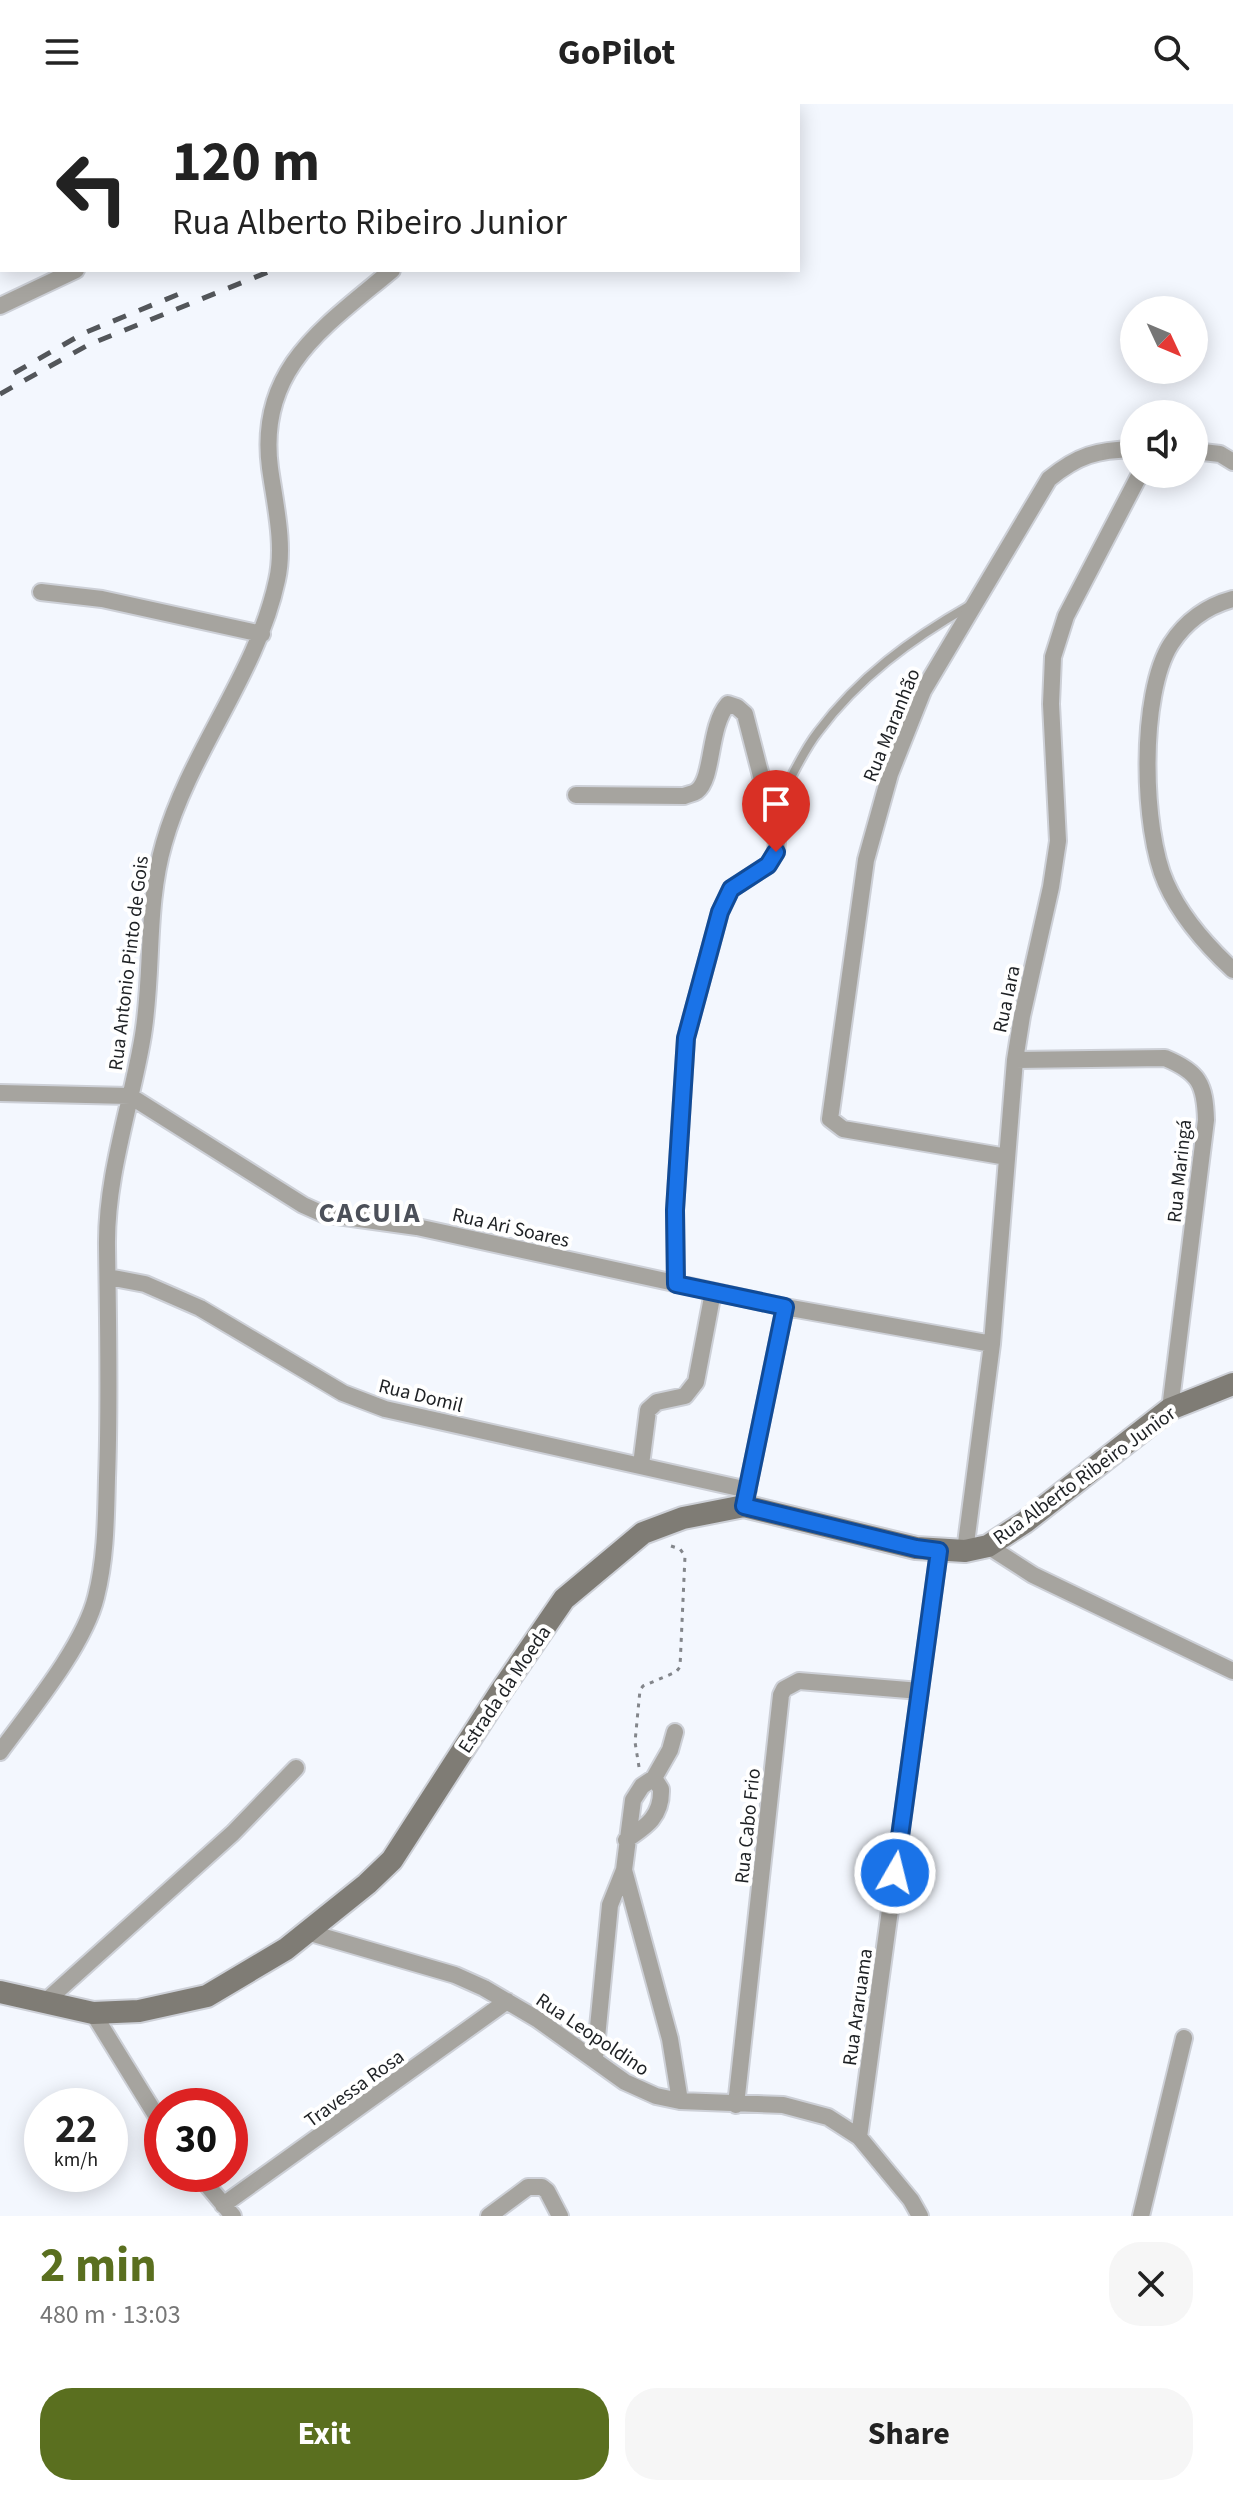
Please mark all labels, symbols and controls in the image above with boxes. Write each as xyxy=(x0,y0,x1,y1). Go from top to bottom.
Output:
text: GoPilot xyxy=(558,27,675,78)
icon: menu xyxy=(40,30,84,74)
icon: search xyxy=(1149,30,1193,74)
text: 120 m xyxy=(172,123,320,202)
icon: left xyxy=(40,136,144,240)
text: Rua Alberto Ribeiro Junior xyxy=(172,197,567,248)
north arrow xyxy=(1120,296,1208,384)
map controls xyxy=(1120,296,1208,488)
button: sound xyxy=(1120,400,1208,488)
street label: Rua Maranhão xyxy=(856,664,927,786)
pin xyxy=(742,770,810,852)
icon: arrive xyxy=(754,782,798,826)
street label: Rua Antonio Pinto de Gois xyxy=(102,854,156,1072)
street label: Rua Iara xyxy=(986,963,1028,1035)
street label: Rua Maringá xyxy=(1161,1118,1199,1224)
district label: CACUIA xyxy=(319,1193,421,1233)
street label: Rua Ari Soares xyxy=(449,1201,572,1255)
street label: Rua Domil xyxy=(376,1372,466,1420)
street label: Rua Alberto Ribeiro Junior xyxy=(988,1400,1182,1552)
street label: Estrada da Moeda xyxy=(452,1620,558,1759)
street label: Rua Cabo Frio xyxy=(728,1767,768,1885)
position arrow xyxy=(853,1831,937,1915)
street label: Rua Araruama xyxy=(836,1947,880,2068)
street label: Rua Leopoldino xyxy=(530,1986,655,2083)
street label: Travessa Rosa xyxy=(299,2043,410,2134)
speed limit sign: 30 xyxy=(144,2088,248,2192)
text: 22 xyxy=(55,2101,97,2158)
text: km/h xyxy=(54,2146,98,2174)
text: 2 min xyxy=(40,2232,157,2300)
button: close xyxy=(1109,2242,1193,2326)
text: 480 m · 13:03 xyxy=(40,2296,181,2333)
button: Exit xyxy=(40,2388,609,2480)
button: Share xyxy=(625,2388,1193,2480)

